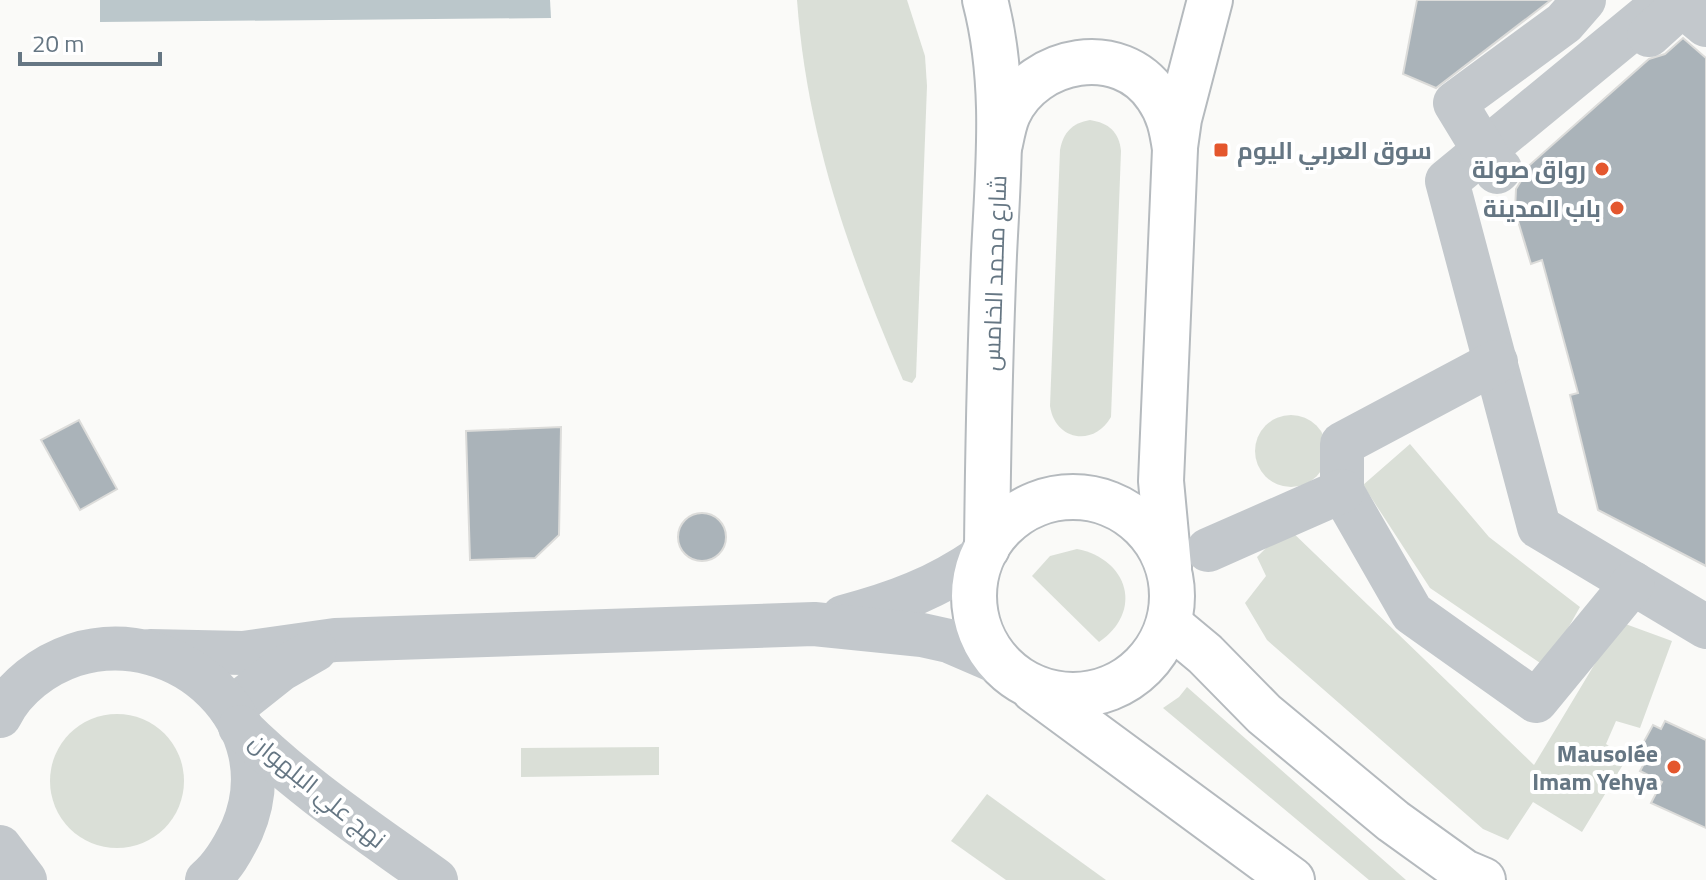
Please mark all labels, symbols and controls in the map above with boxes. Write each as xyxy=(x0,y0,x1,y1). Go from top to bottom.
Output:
scale bar xyxy=(20,16,160,66)
text: 20 m xyxy=(32,25,84,61)
place label: سوق العربي اليوم xyxy=(1237,132,1432,170)
marker: سوق العربي اليوم xyxy=(1212,141,1230,159)
place label: رواق صولة xyxy=(1472,151,1586,187)
marker: رواق صولة xyxy=(1593,160,1611,178)
street label: شارع محمد الخامس xyxy=(973,174,1015,372)
place label: باب المدينة xyxy=(1483,190,1601,226)
marker: باب المدينة xyxy=(1608,199,1626,217)
street label: نهج علي البلهوان xyxy=(241,723,394,858)
place label: Mausolée Imam Yehya xyxy=(1532,735,1658,799)
marker: Mausolée Imam Yehya xyxy=(1665,758,1683,776)

